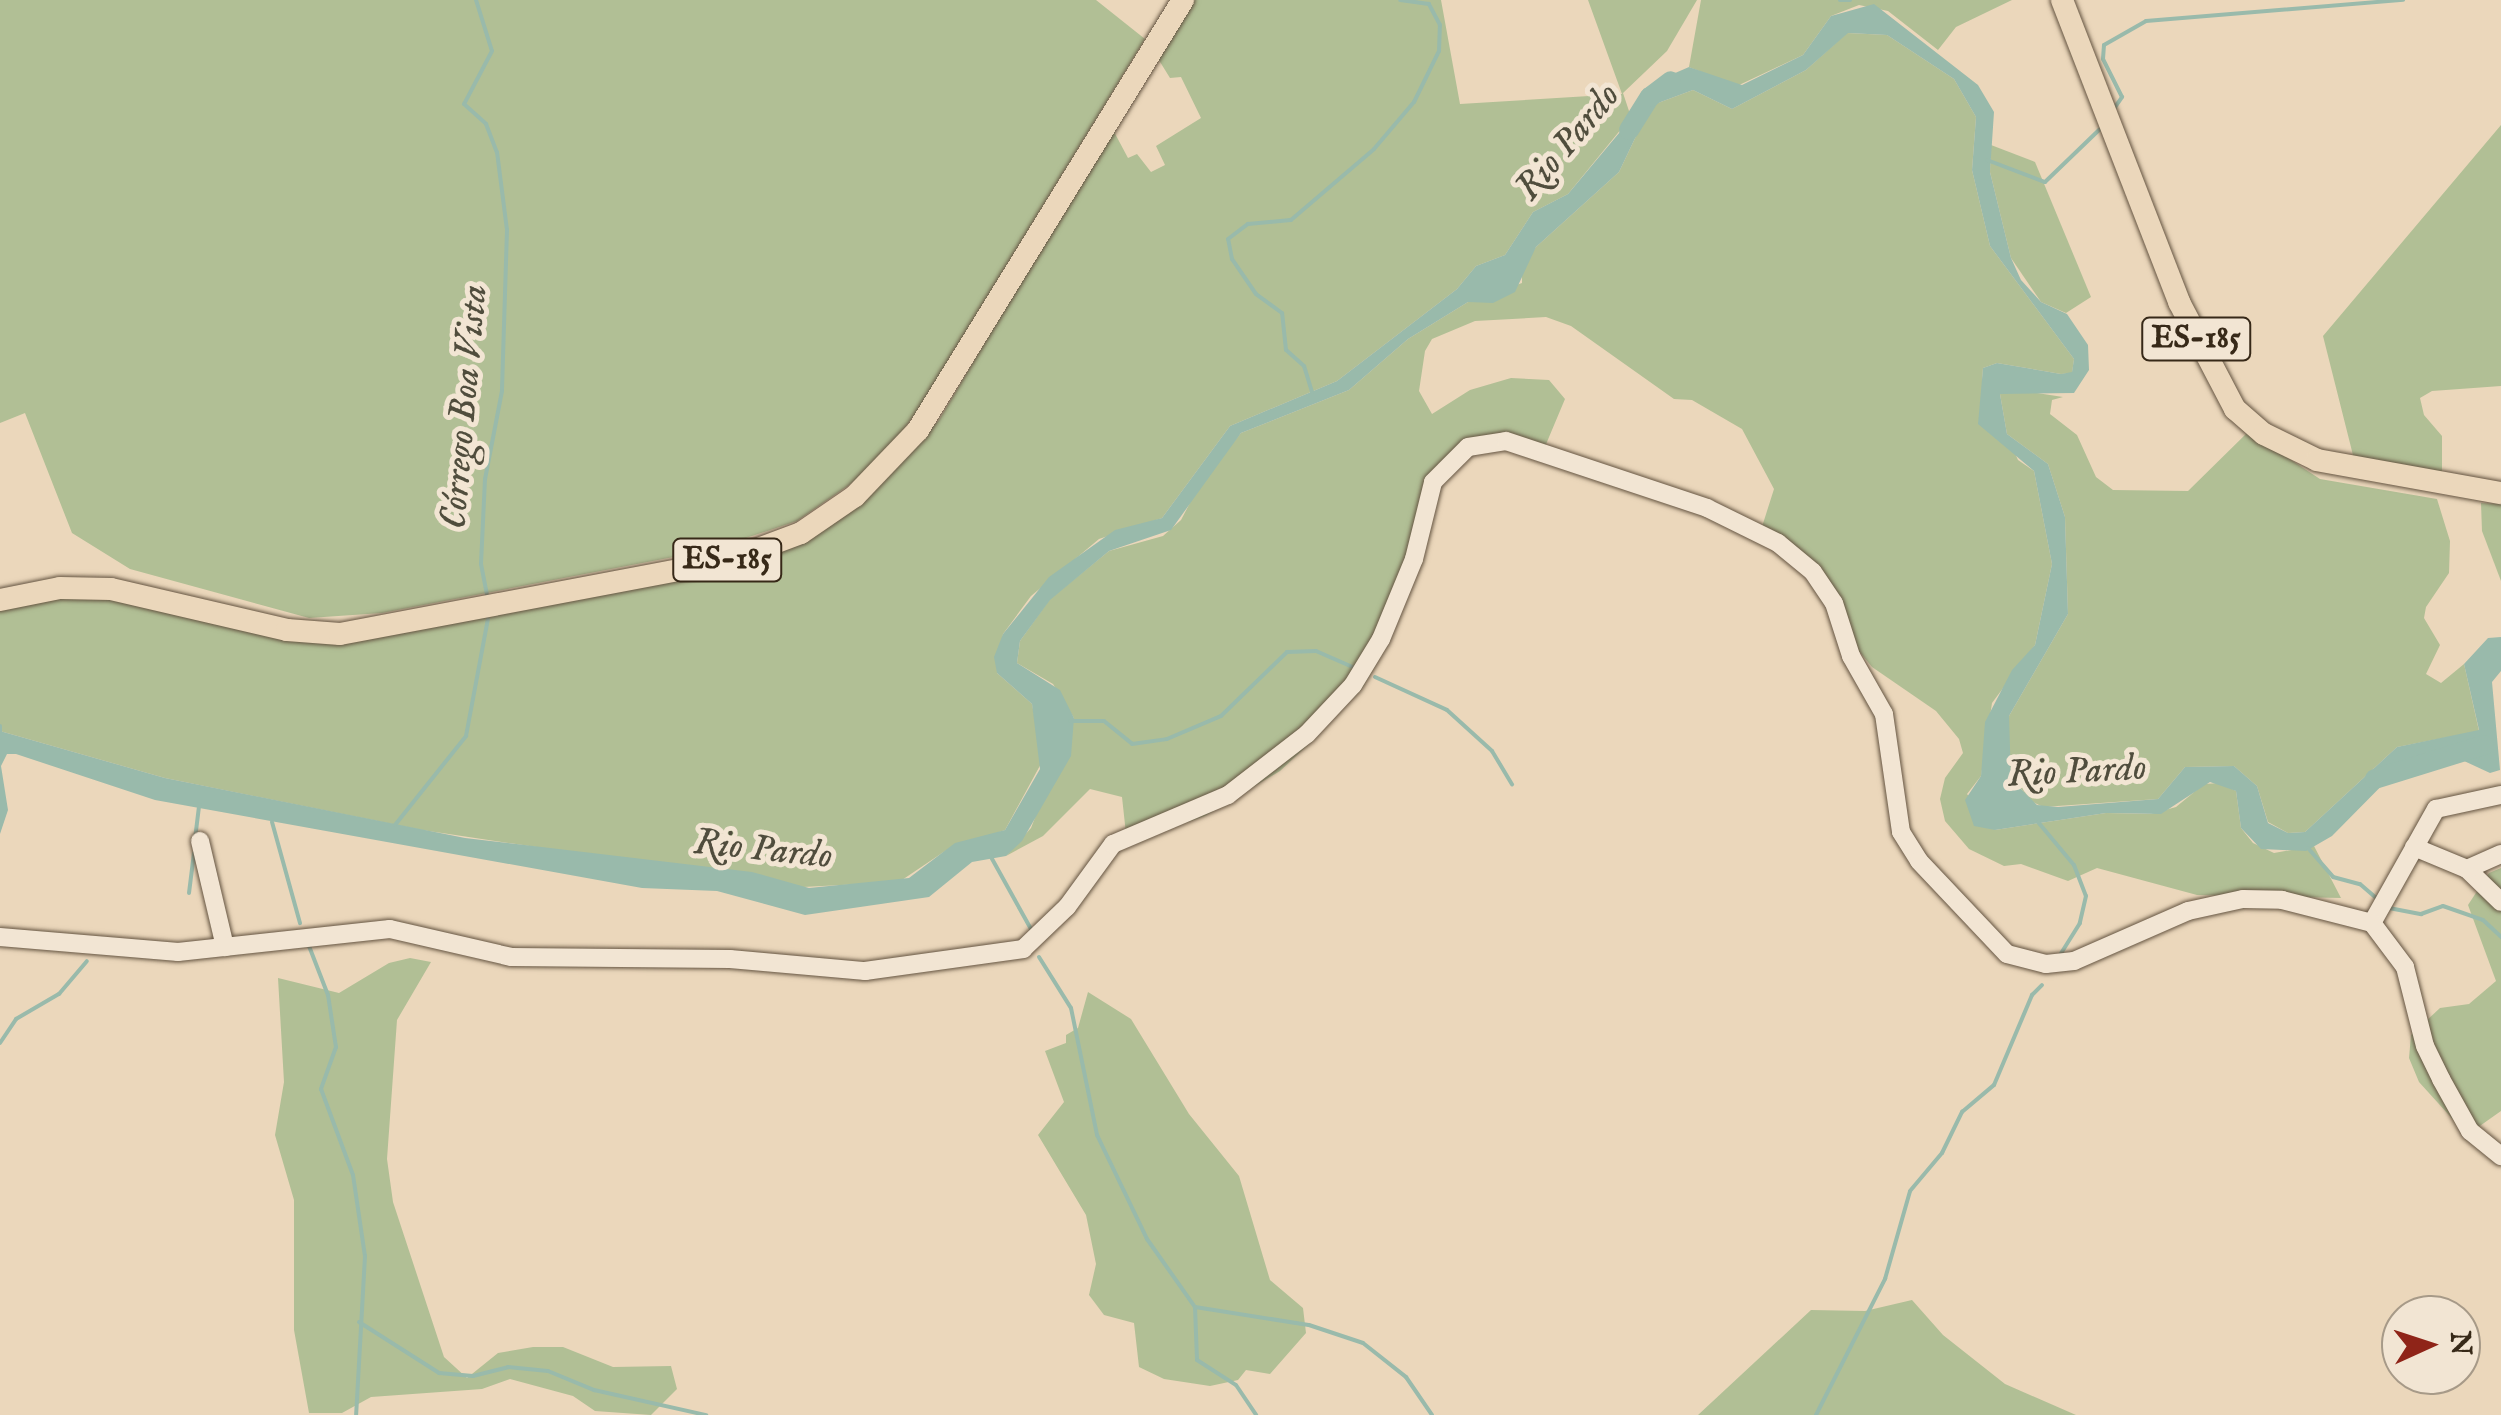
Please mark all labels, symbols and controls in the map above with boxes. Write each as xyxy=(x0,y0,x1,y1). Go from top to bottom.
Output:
water label: Rio Pardo xyxy=(1507,75,1631,211)
water label: Córrego Boa Vista xyxy=(433,283,499,531)
road number: ES-185 xyxy=(2141,312,2251,366)
road number: ES-185 xyxy=(672,533,782,587)
water label: Rio Pardo xyxy=(2006,747,2148,799)
water label: Rio Pardo xyxy=(691,821,835,881)
north arrow xyxy=(2381,1295,2481,1395)
text: N xyxy=(2441,1330,2478,1357)

